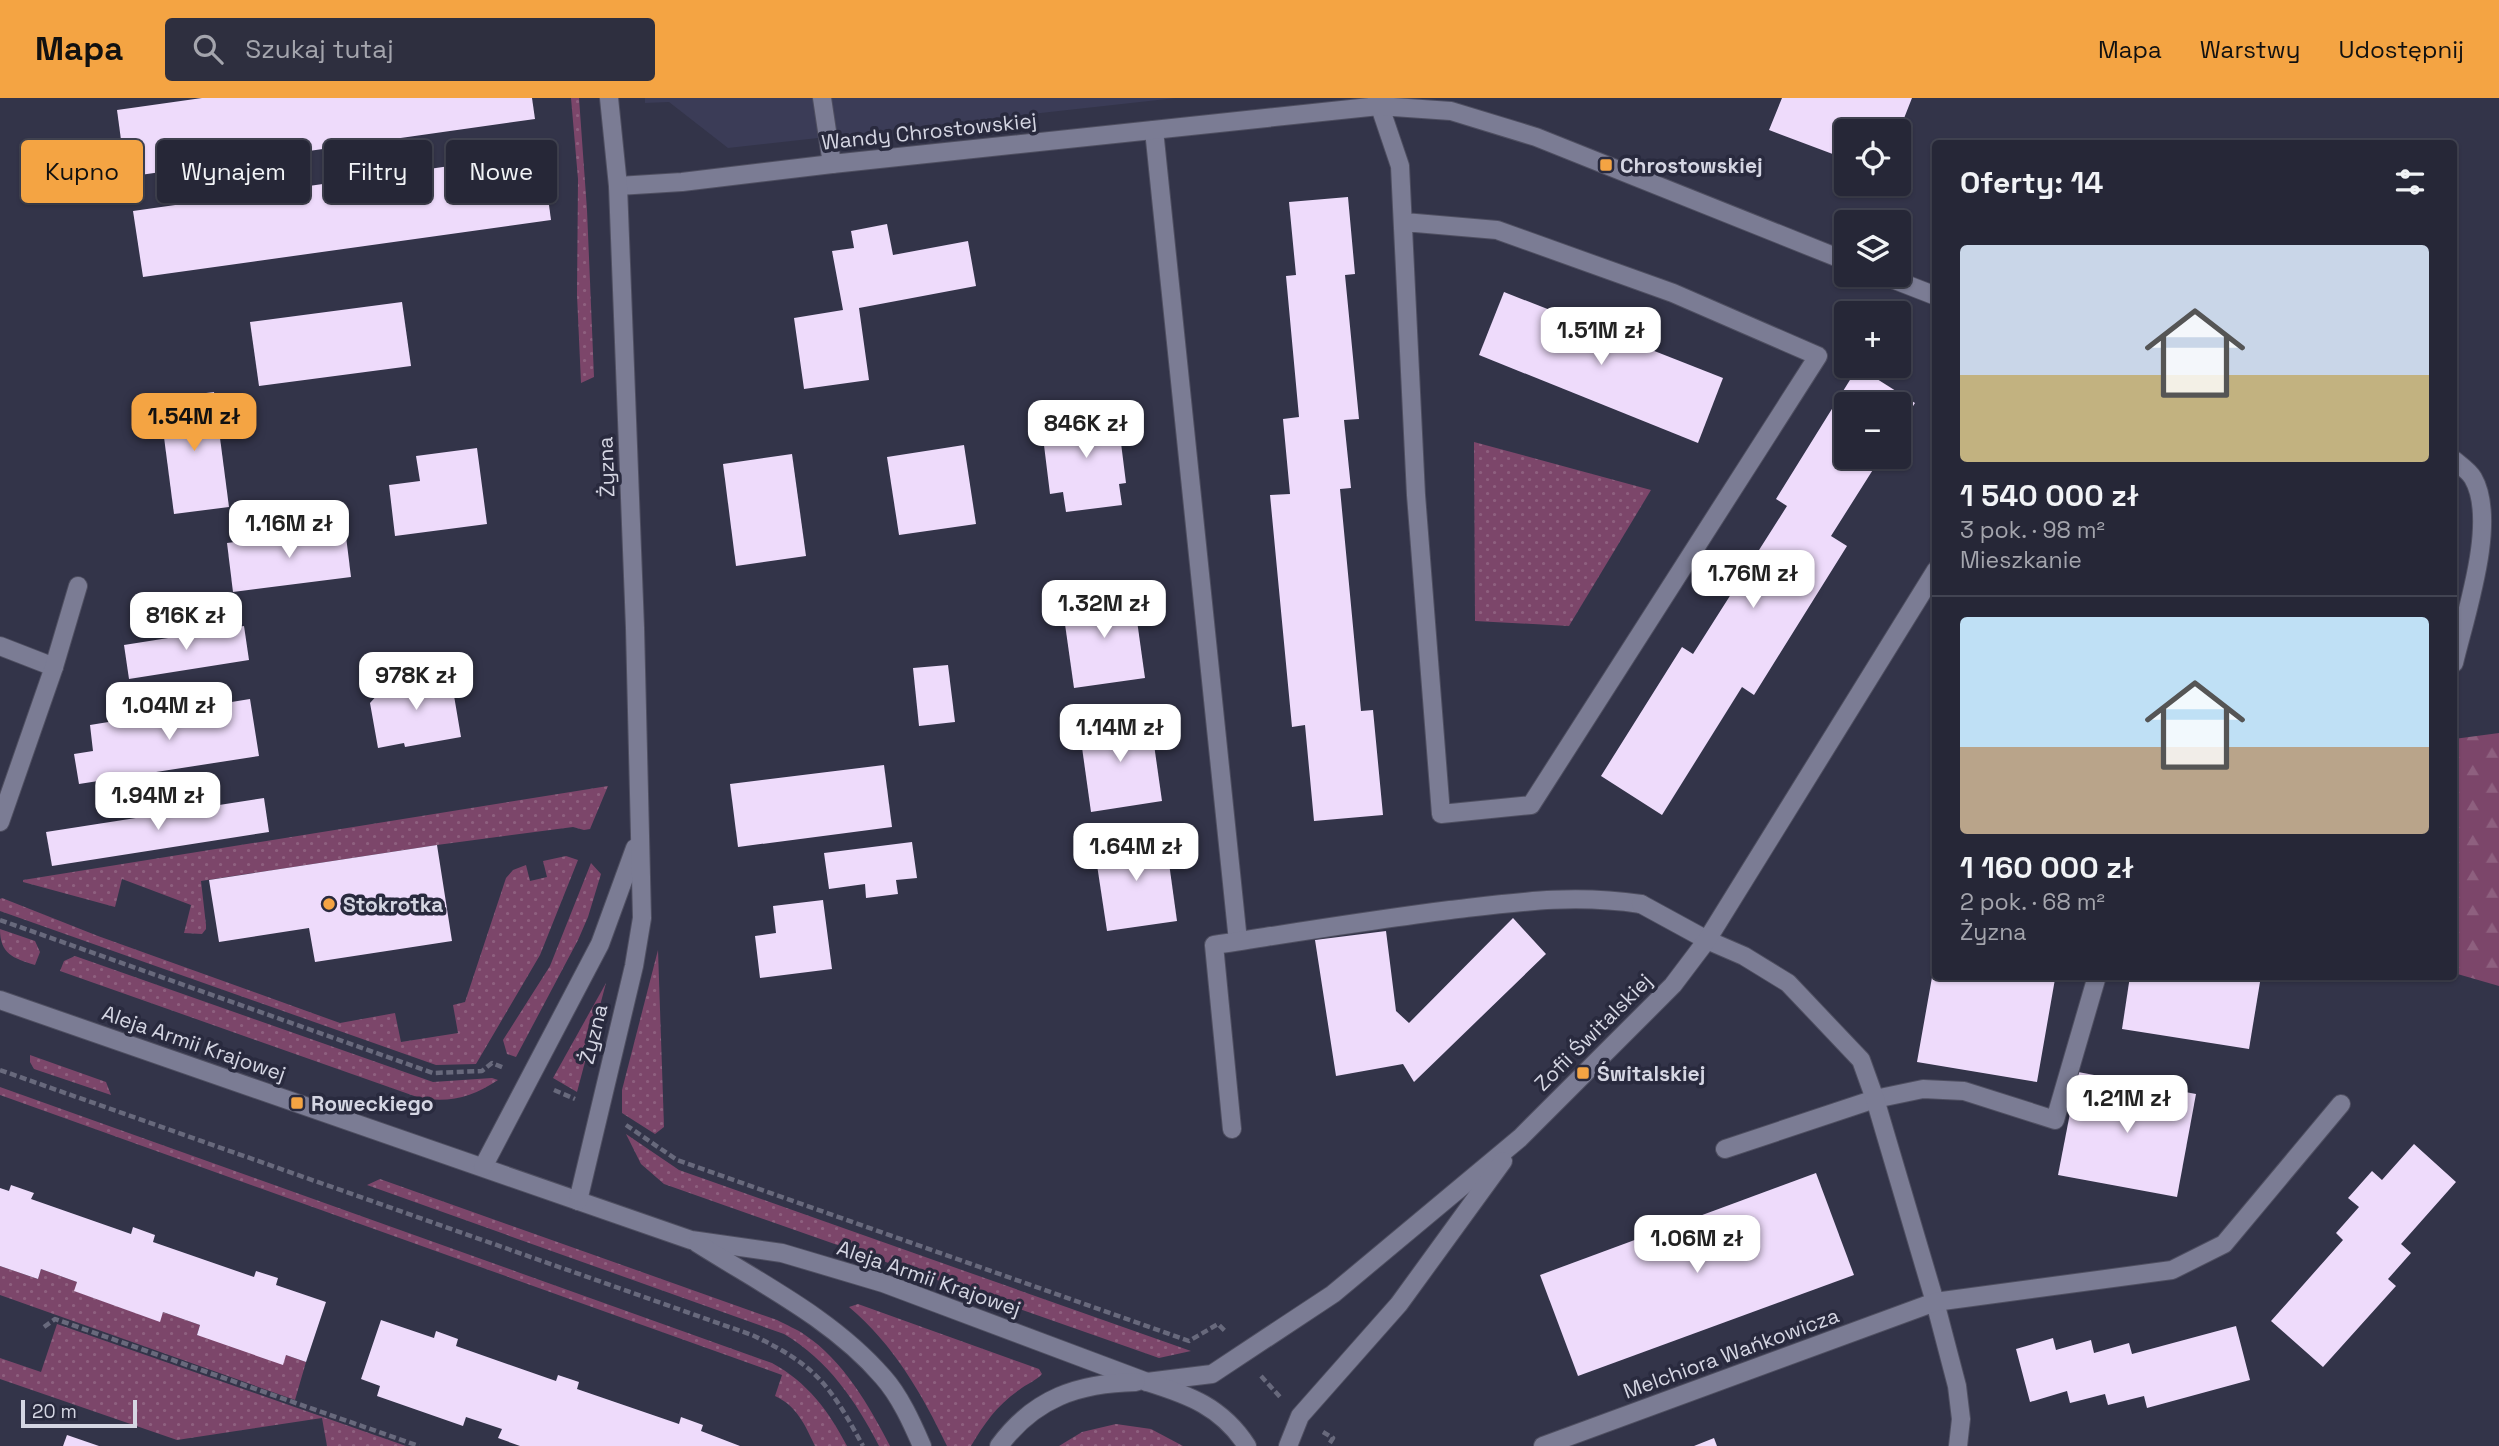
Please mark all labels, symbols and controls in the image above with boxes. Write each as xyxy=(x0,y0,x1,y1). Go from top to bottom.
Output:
search box xyxy=(165,18,655,81)
text: Mapa xyxy=(35,28,123,70)
icon: search xyxy=(189,30,227,68)
text: Szukaj tutaj xyxy=(245,32,394,66)
text: Mapa xyxy=(2098,34,2162,65)
text: Warstwy xyxy=(2200,34,2301,65)
text: Udostępnij xyxy=(2339,34,2464,65)
street label: Wandy Chrostowskiej xyxy=(820,106,1038,156)
map controls xyxy=(1834,119,1911,469)
button: locate xyxy=(1834,119,1911,196)
chip: Kupno xyxy=(21,140,143,203)
chip: Wynajem xyxy=(157,140,310,203)
chip: Filtry xyxy=(324,140,432,203)
chip: Nowe xyxy=(446,140,557,203)
place label: Chrostowskiej xyxy=(1620,152,1763,179)
marker: Chrostowskiej xyxy=(1598,157,1614,173)
text: Oferty: 14 xyxy=(1960,163,2103,202)
icon: filters xyxy=(2391,163,2429,201)
button: layers xyxy=(1834,210,1911,287)
icon: home xyxy=(2132,290,2258,416)
button: + xyxy=(1834,301,1911,378)
pin: 1.51M zł xyxy=(1529,308,1673,367)
text: 1.51M zł xyxy=(1557,315,1645,345)
button: − xyxy=(1834,392,1911,469)
pin: 1.54M zł xyxy=(122,394,266,453)
pin: 846K zł xyxy=(1021,400,1151,460)
text: 1.54M zł xyxy=(147,401,241,431)
text: 846K zł xyxy=(1044,408,1128,438)
street label: Żyzna xyxy=(591,436,621,498)
text: 1 540 000 zł xyxy=(1960,476,2139,515)
pin: 1.16M zł xyxy=(217,500,361,560)
text: 1.16M zł xyxy=(245,508,333,538)
text: 3 pok. · 98 m² xyxy=(1960,515,2105,545)
text: Mieszkanie xyxy=(1960,545,2082,575)
pin: 1.76M zł xyxy=(1681,550,1825,610)
text: 1.76M zł xyxy=(1708,558,1798,588)
pin: 1.32M zł xyxy=(1032,580,1176,640)
text: 1.32M zł xyxy=(1058,588,1150,618)
pin: 816K zł xyxy=(121,592,251,652)
text: 816K zł xyxy=(146,600,226,630)
pin: 978K zł xyxy=(351,652,481,712)
text: 978K zł xyxy=(375,660,457,690)
icon: home xyxy=(2132,662,2258,788)
pin: 1.04M zł xyxy=(97,682,241,742)
text: 1.04M zł xyxy=(122,690,216,720)
pin: 1.14M zł xyxy=(1048,704,1192,764)
text: 1.14M zł xyxy=(1076,712,1164,742)
pin: 1.94M zł xyxy=(86,772,230,832)
text: 1.94M zł xyxy=(111,780,205,810)
pin: 1.64M zł xyxy=(1064,824,1208,883)
text: 1.64M zł xyxy=(1089,831,1183,861)
text: 1 160 000 zł xyxy=(1960,848,2134,887)
text: 2 pok. · 68 m² xyxy=(1960,887,2105,917)
place label: Stokrotka xyxy=(343,891,443,918)
marker: Stokrotka xyxy=(321,896,337,912)
text: Żyzna xyxy=(1960,917,2027,947)
street label: Zofii Świtalskiej xyxy=(1529,968,1657,1096)
street label: Aleja Armii Krajowej xyxy=(98,999,290,1087)
street label: Żyzna xyxy=(573,1001,613,1067)
place label: Świtalskiej xyxy=(1597,1060,1705,1086)
marker: Świtalskiej xyxy=(1575,1065,1591,1081)
pin: 1.21M zł xyxy=(2055,1076,2199,1135)
text: 1.21M zł xyxy=(2083,1083,2171,1113)
place label: Roweckiego xyxy=(311,1090,434,1117)
marker: Roweckiego xyxy=(289,1095,305,1111)
pin: 1.06M zł xyxy=(1625,1216,1769,1275)
text: 1.06M zł xyxy=(1650,1223,1744,1253)
street label: Aleja Armii Krajowej xyxy=(833,1234,1025,1322)
street label: Melchiora Wańkowicza xyxy=(1619,1301,1843,1405)
scale bar xyxy=(21,1397,136,1429)
text: 20 m xyxy=(32,1399,77,1424)

